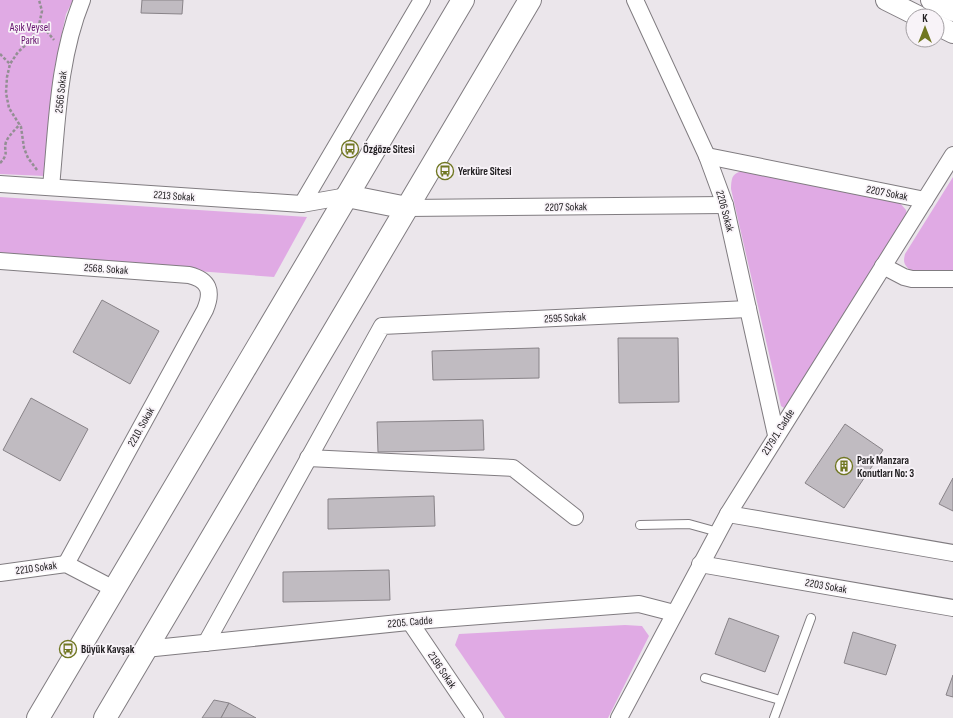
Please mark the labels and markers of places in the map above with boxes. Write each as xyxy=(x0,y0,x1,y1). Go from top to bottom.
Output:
bus stop icon: Özgöze Sitesi xyxy=(340,139,360,159)
place label: Özgöze Sitesi xyxy=(363,142,415,156)
bus stop icon: Yerküre Sitesi xyxy=(435,161,455,181)
place label: Yerküre Sitesi xyxy=(458,165,512,178)
place label: Park Manzara Konutları No: 3 xyxy=(857,454,914,480)
building icon: Park Manzara Konutları No: 3 xyxy=(834,456,854,476)
bus stop icon: Büyük Kavşak xyxy=(58,639,78,659)
place label: Büyük Kavşak xyxy=(81,643,135,656)

